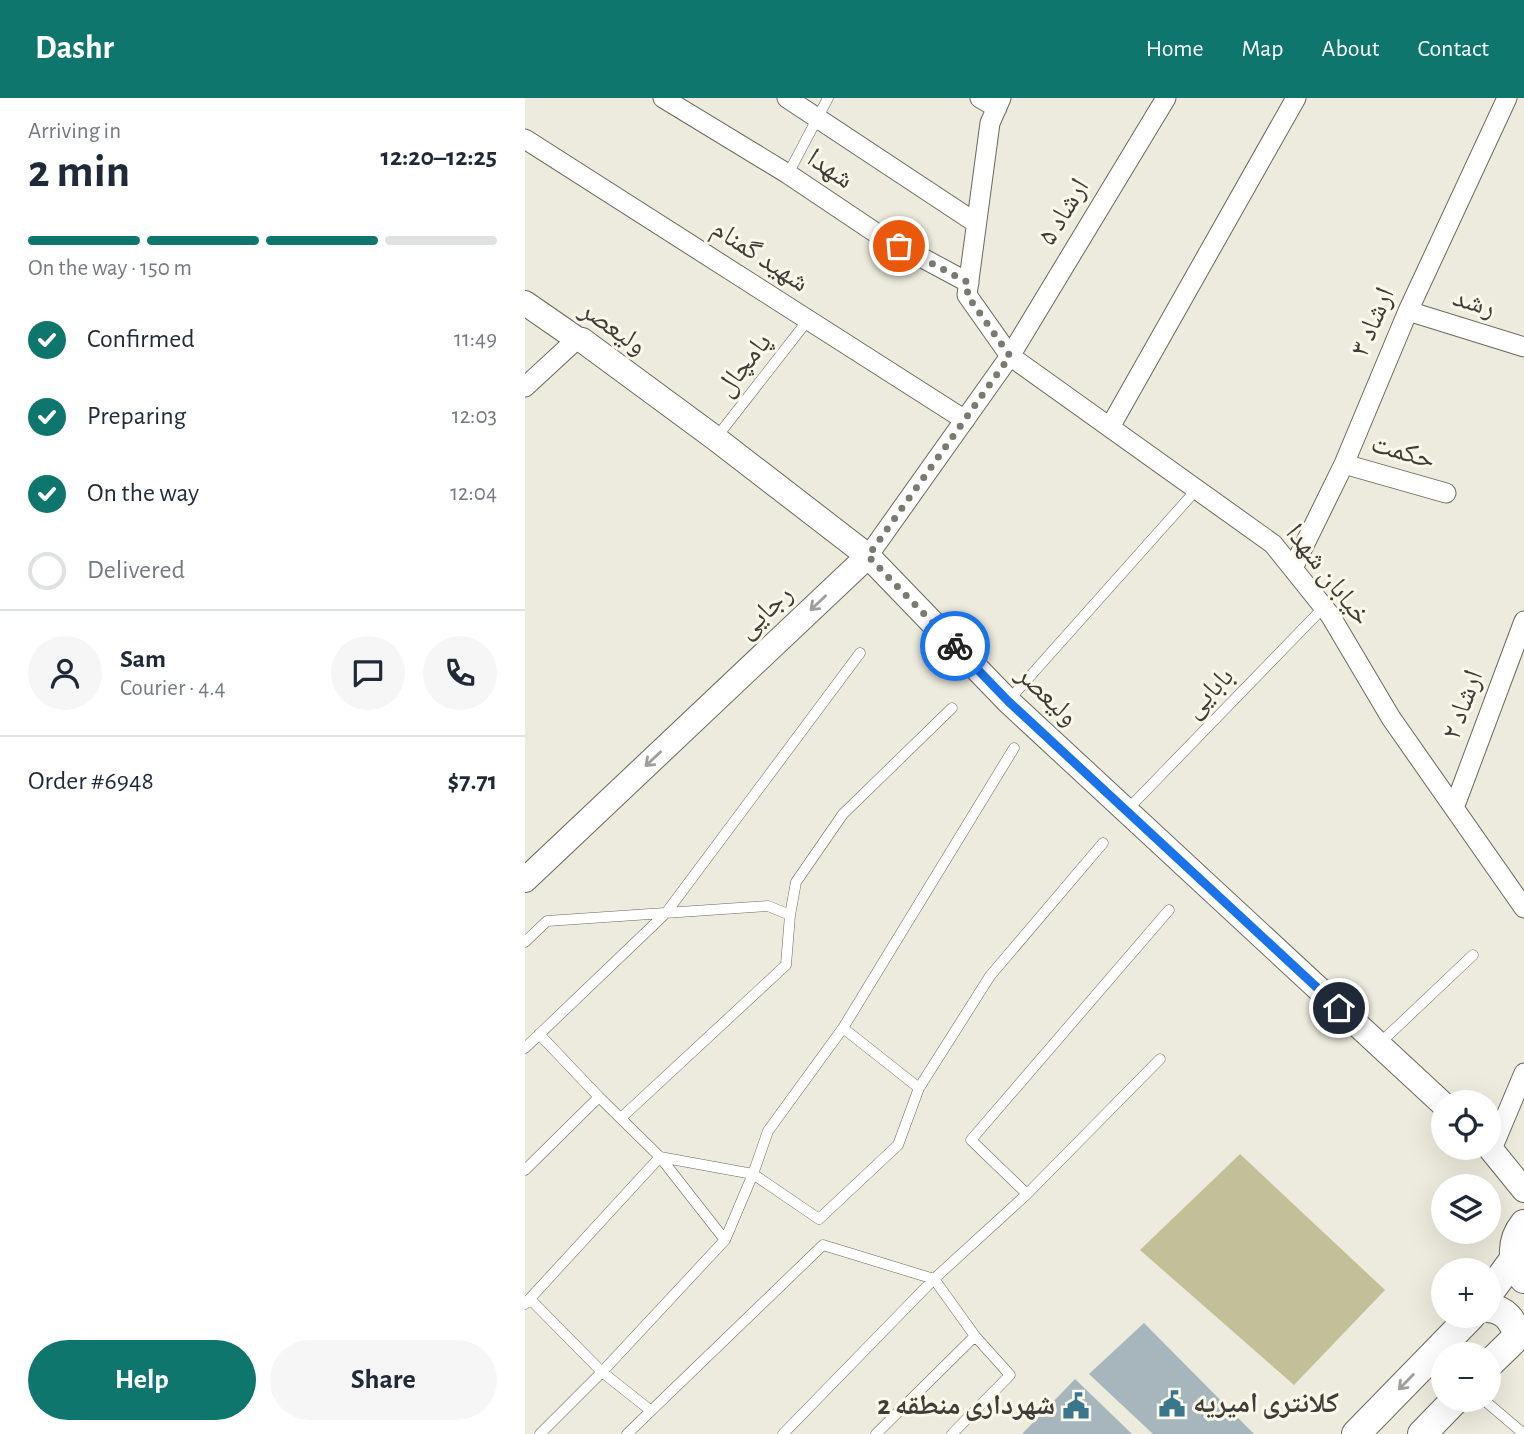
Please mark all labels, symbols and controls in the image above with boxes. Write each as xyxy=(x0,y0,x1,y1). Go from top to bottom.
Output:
text: Dashr xyxy=(35,32,114,65)
text: Home xyxy=(1146,37,1204,61)
text: Map xyxy=(1242,37,1284,61)
text: About xyxy=(1322,37,1379,61)
text: Contact xyxy=(1417,37,1489,61)
text: Arriving in xyxy=(28,120,121,143)
text: 12:20–12:25 xyxy=(381,144,497,170)
street label: شهدا xyxy=(802,144,858,194)
text: 2 min xyxy=(28,149,130,195)
street label: ارشاد ۵ xyxy=(1034,174,1094,250)
street label: شهید گمنام xyxy=(705,215,813,300)
pin xyxy=(869,216,929,276)
icon: bag xyxy=(880,227,918,265)
text: On the way · 150 m xyxy=(28,257,192,280)
street label: ارشاد ۳ xyxy=(1346,283,1400,361)
street label: رشد xyxy=(1450,283,1498,323)
street label: ولیعصر xyxy=(574,295,651,361)
icon: check xyxy=(28,321,66,359)
text: Confirmed xyxy=(87,326,195,352)
text: 11:49 xyxy=(454,328,497,351)
street label: پامچال xyxy=(711,328,778,403)
icon: check xyxy=(28,398,66,436)
text: Preparing xyxy=(87,403,186,429)
text: 12:03 xyxy=(452,405,497,428)
street label: حکمت xyxy=(1368,430,1438,474)
icon: check xyxy=(28,475,66,513)
text: On the way xyxy=(87,480,199,506)
text: 12:04 xyxy=(450,482,497,505)
street label: خیابان شهدا xyxy=(1279,519,1376,631)
text: Delivered xyxy=(87,557,185,583)
street label: رجایی xyxy=(732,580,800,646)
one-way arrow xyxy=(810,594,827,611)
courier xyxy=(920,611,990,681)
icon: bike xyxy=(936,627,974,665)
button: person xyxy=(28,636,102,710)
button: chat xyxy=(331,636,405,710)
button: phone xyxy=(423,636,497,710)
text: Sam xyxy=(120,646,166,672)
street label: ولیعصر xyxy=(1010,660,1083,732)
street label: بابایی xyxy=(1179,662,1241,725)
street label: ارشاد ۲ xyxy=(1438,666,1488,744)
text: Courier · 4.4 xyxy=(120,677,226,700)
one-way arrow xyxy=(644,751,662,767)
text: Order #6948 xyxy=(28,768,154,794)
text: $7.71 xyxy=(448,768,497,794)
pin xyxy=(1309,978,1369,1038)
icon: home xyxy=(1320,989,1358,1027)
map controls xyxy=(1431,1090,1501,1412)
button: locate xyxy=(1431,1090,1501,1160)
button: layers xyxy=(1431,1174,1501,1244)
button: + xyxy=(1431,1258,1501,1328)
button: Help xyxy=(28,1340,256,1420)
button: Share xyxy=(270,1340,497,1420)
button: − xyxy=(1431,1342,1501,1412)
one-way arrow xyxy=(1398,1374,1415,1391)
public building icon: کلانتری امیریه xyxy=(1157,1389,1187,1419)
place label: کلانتری امیریه xyxy=(1193,1390,1339,1419)
public building icon: شهرداری منطقه 2 xyxy=(1061,1391,1091,1421)
place label: شهرداری منطقه 2 xyxy=(877,1392,1055,1421)

